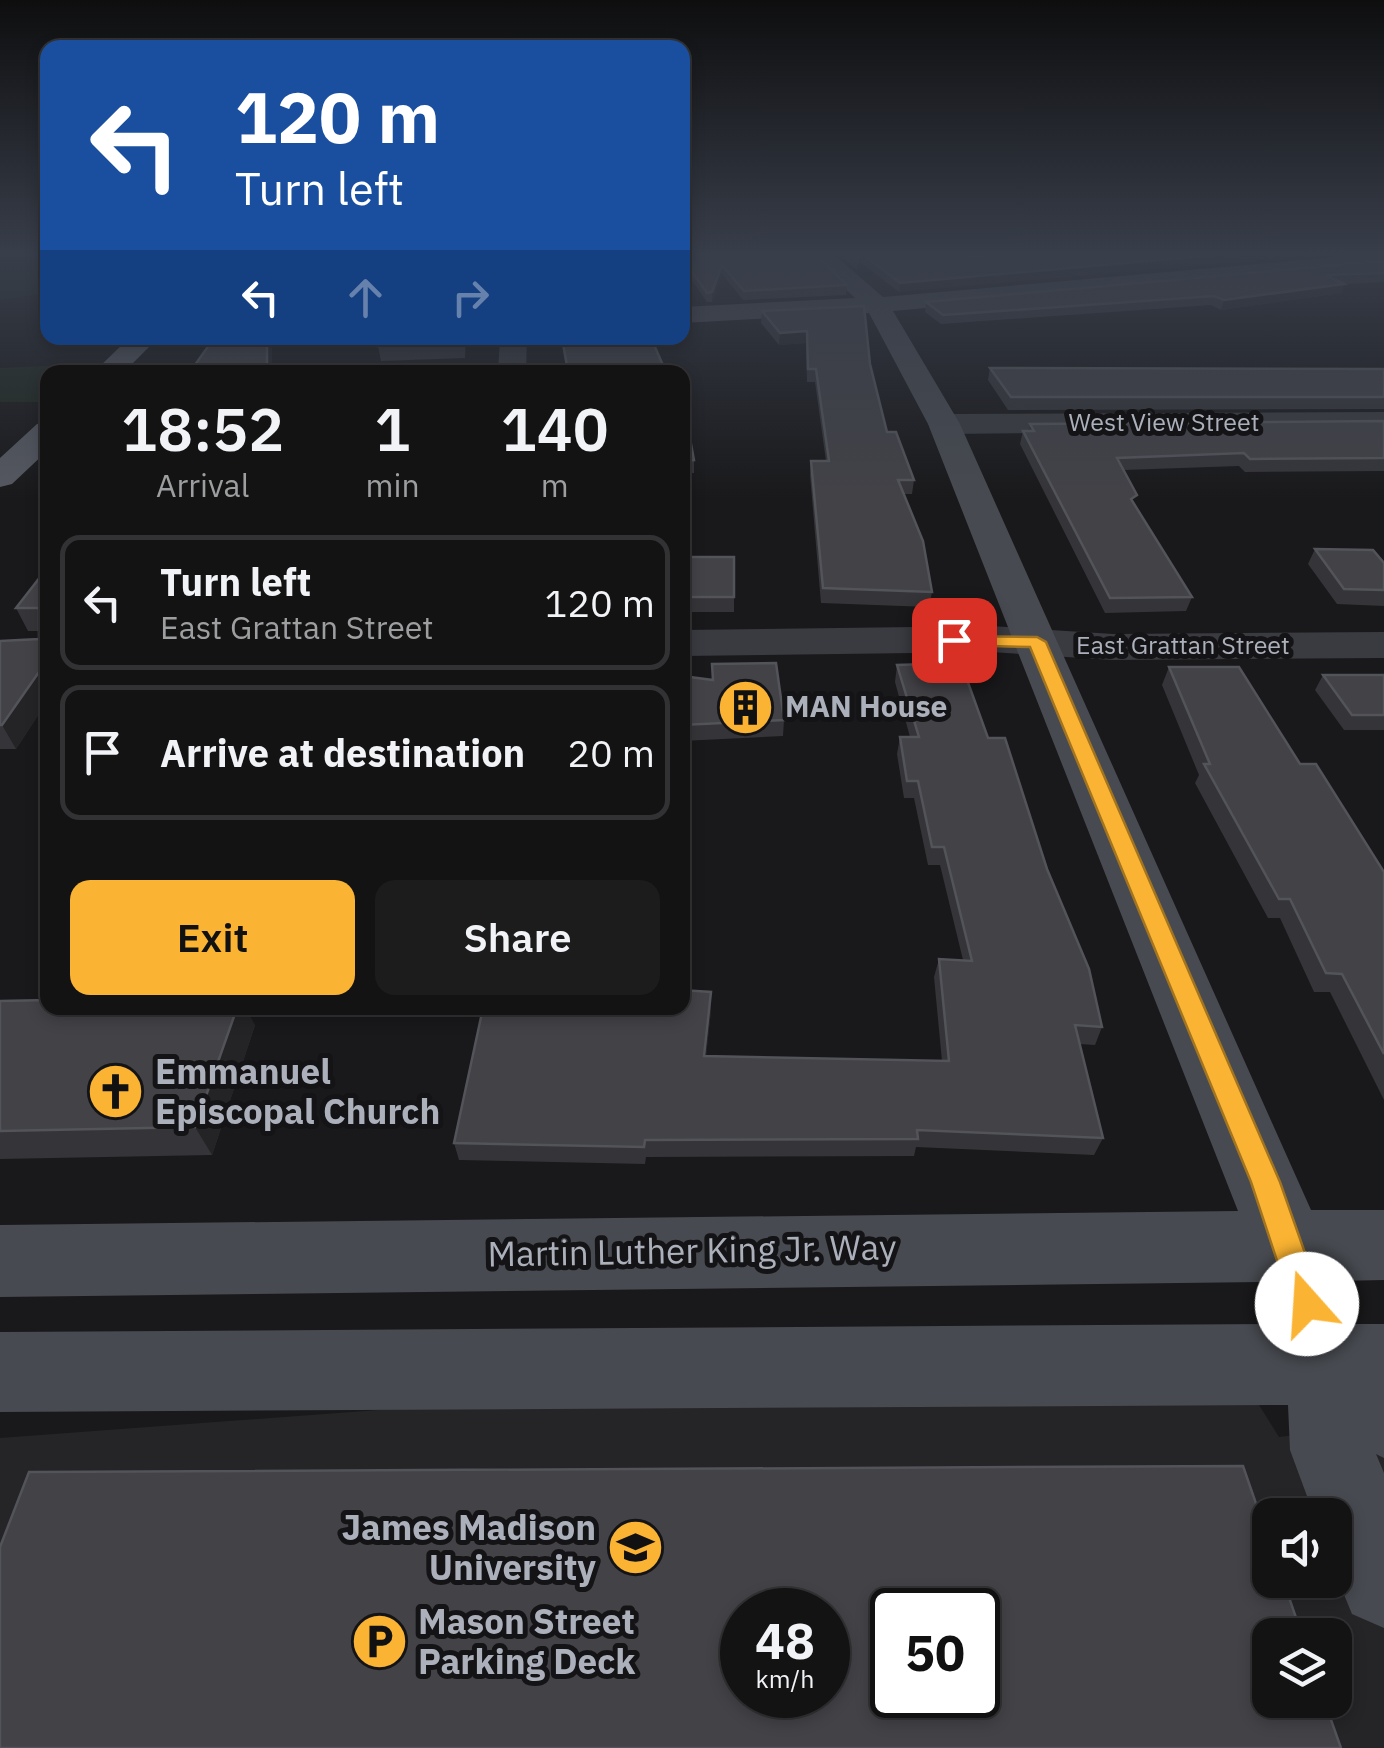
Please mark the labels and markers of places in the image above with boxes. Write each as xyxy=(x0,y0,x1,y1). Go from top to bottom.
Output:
pin xyxy=(912,598,997,683)
building icon: MAN House xyxy=(716,677,776,737)
place label: MAN House xyxy=(785,686,947,725)
place label: Emmanuel Episcopal Church xyxy=(155,1048,440,1134)
church icon: Emmanuel Episcopal Church xyxy=(86,1062,146,1122)
place label: James Madison University xyxy=(342,1504,596,1590)
school or university icon: James Madison University xyxy=(605,1518,665,1578)
place label: Mason Street Parking Deck xyxy=(418,1598,636,1684)
parking icon: Mason Street Parking Deck xyxy=(349,1612,409,1672)

